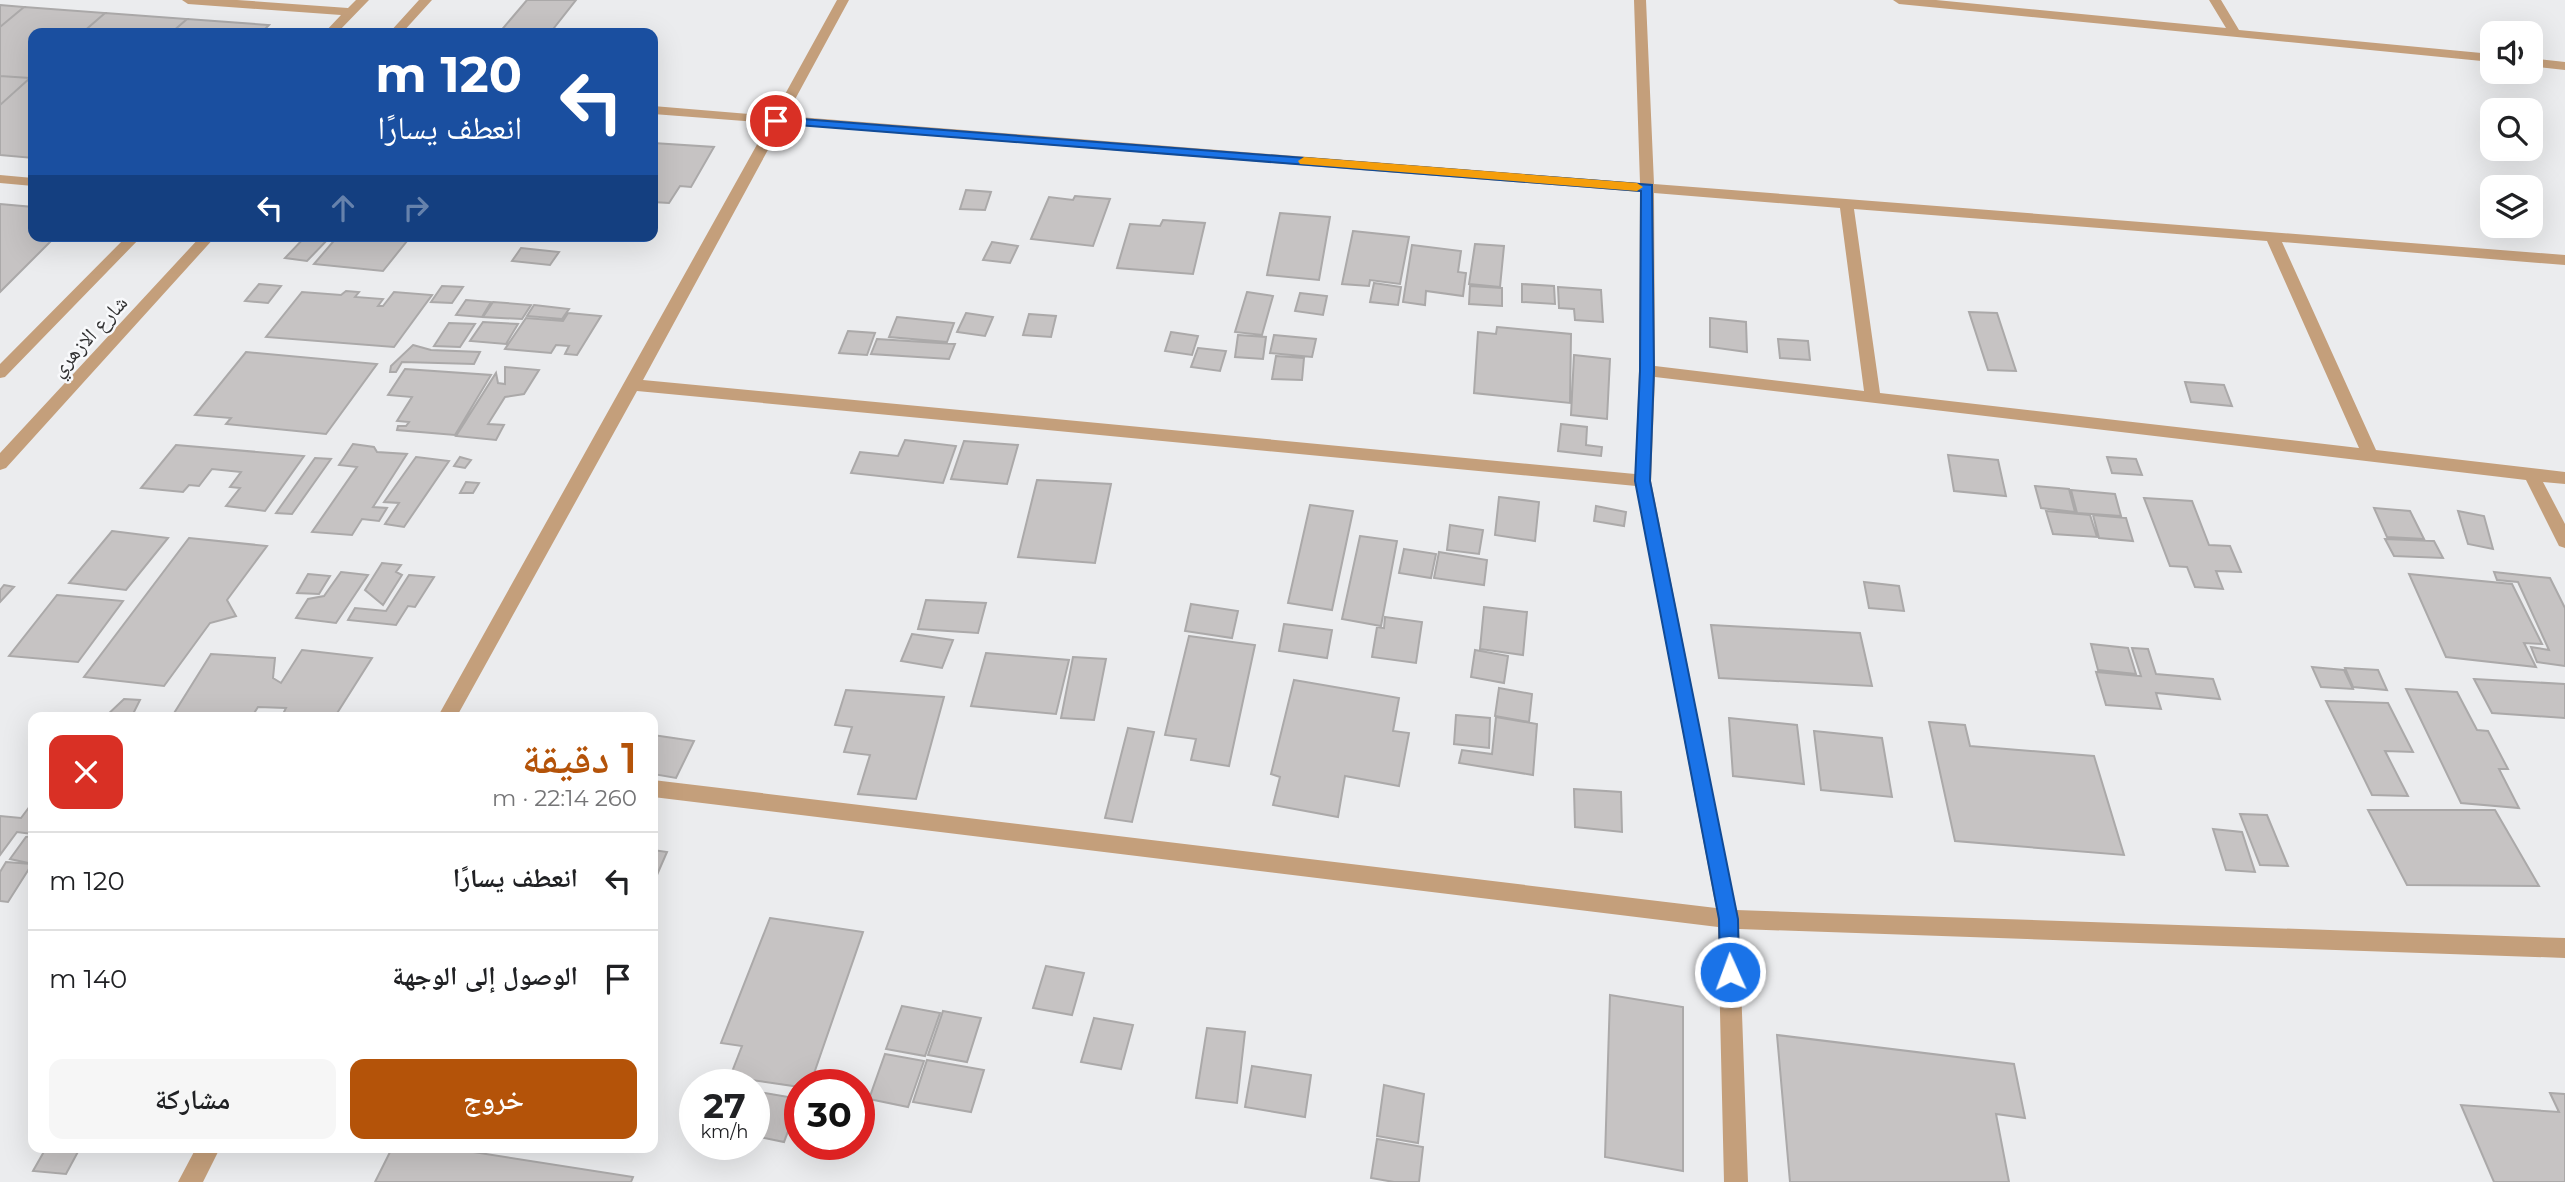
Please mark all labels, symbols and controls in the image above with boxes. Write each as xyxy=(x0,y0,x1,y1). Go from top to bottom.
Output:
map controls xyxy=(2480,21,2543,238)
button: sound xyxy=(2480,21,2543,84)
text: 120 m xyxy=(375,45,522,104)
icon: left xyxy=(546,56,637,147)
pin xyxy=(746,91,806,151)
button: search xyxy=(2480,98,2543,161)
icon: arrive xyxy=(757,102,795,140)
text: انعطف يسارًا xyxy=(377,108,522,147)
button: layers xyxy=(2480,175,2543,238)
icon: left xyxy=(251,189,289,227)
icon: ahead xyxy=(324,189,362,227)
icon: right xyxy=(397,189,435,227)
street label: شارع الازهري xyxy=(45,290,136,384)
text: 1 دقيقة xyxy=(522,732,637,784)
button: close xyxy=(49,735,123,809)
text: 260 m · 22:14 xyxy=(492,784,637,812)
text: انعطف يسارًا xyxy=(453,862,578,894)
icon: left xyxy=(599,862,637,900)
text: 120 m xyxy=(49,865,125,897)
position arrow xyxy=(1693,935,1767,1009)
text: الوصول إلى الوجهة xyxy=(392,960,578,992)
icon: arrive xyxy=(599,960,637,998)
text: 140 m xyxy=(49,963,127,995)
button: مشاركة xyxy=(49,1059,336,1139)
button: خروج xyxy=(350,1059,637,1139)
speed limit sign: 30 xyxy=(784,1069,875,1160)
text: 27 xyxy=(703,1084,746,1127)
text: km/h xyxy=(700,1121,749,1143)

